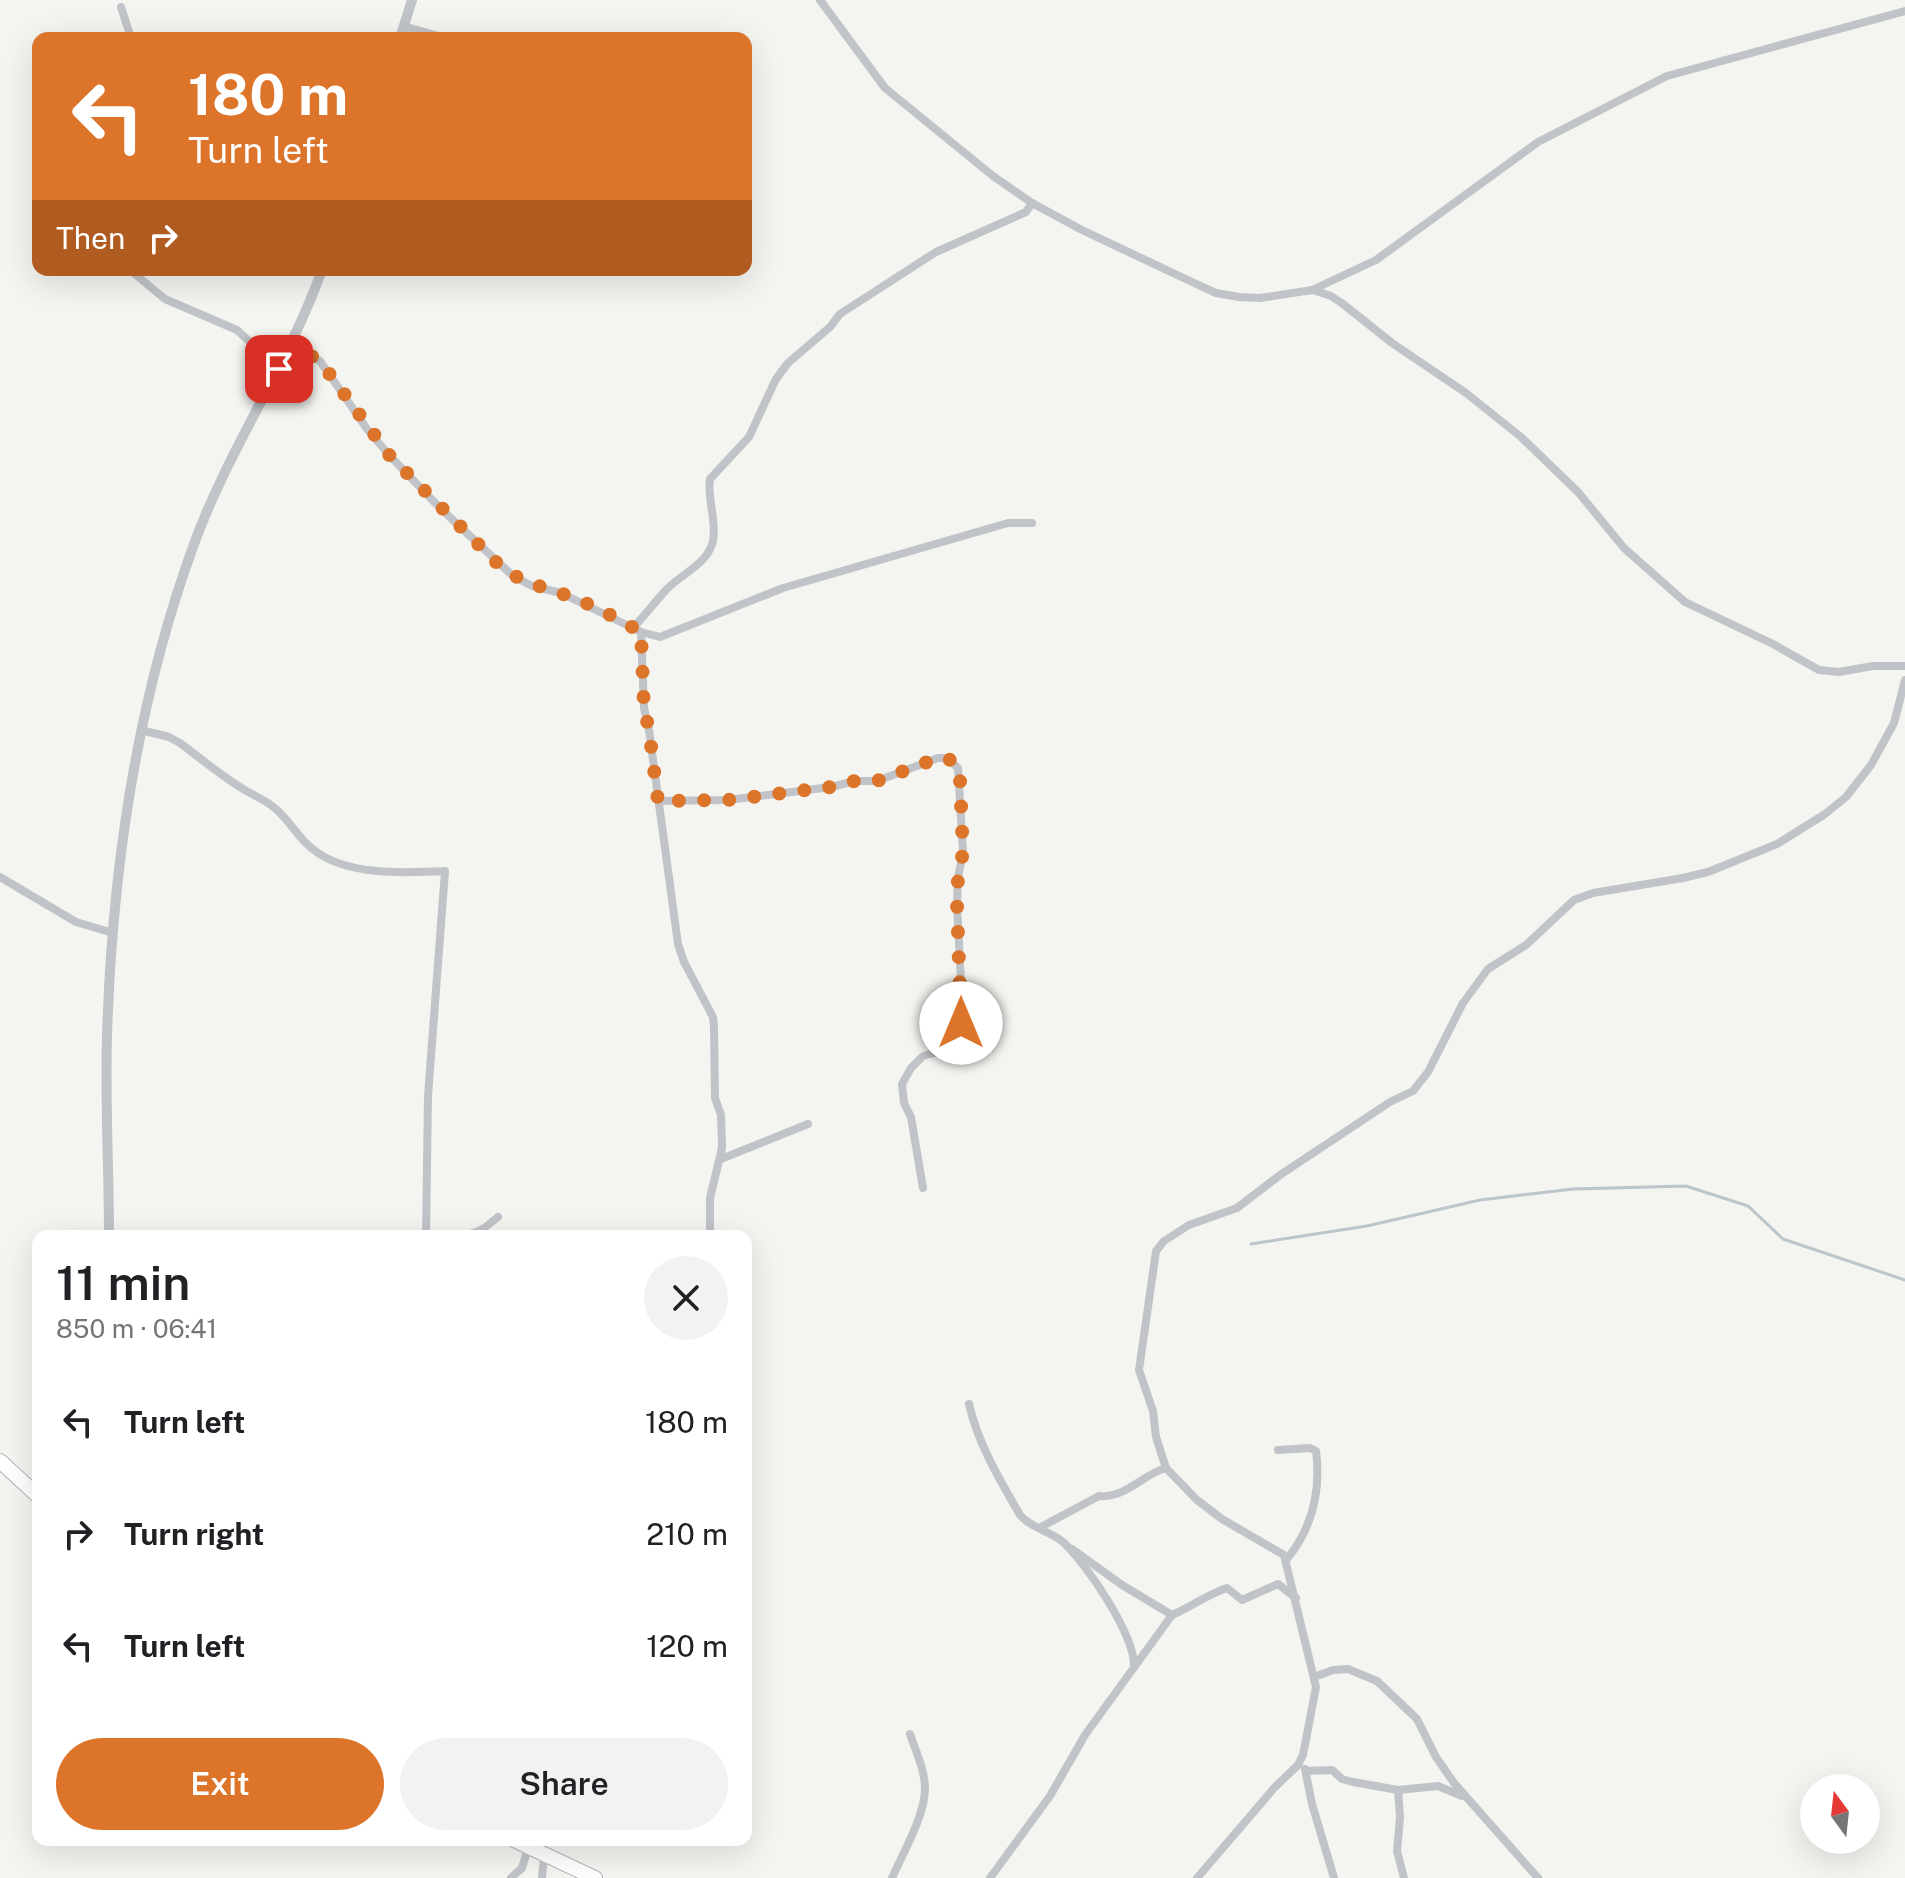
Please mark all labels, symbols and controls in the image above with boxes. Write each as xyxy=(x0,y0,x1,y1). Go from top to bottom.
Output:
text: 180 m xyxy=(188,62,348,128)
icon: left xyxy=(56,64,160,168)
text: Turn left xyxy=(188,129,329,171)
icon: right xyxy=(141,216,185,260)
text: Then xyxy=(56,220,125,256)
pin xyxy=(245,335,313,403)
icon: arrive xyxy=(257,347,301,391)
position arrow xyxy=(919,981,1003,1065)
text: 11 min xyxy=(56,1254,190,1311)
button: close xyxy=(644,1256,728,1340)
text: 850 m · 06:41 xyxy=(56,1313,217,1344)
icon: left xyxy=(56,1400,100,1444)
text: Turn left xyxy=(124,1404,245,1440)
text: 180 m xyxy=(645,1404,728,1440)
icon: right xyxy=(56,1512,100,1556)
text: Turn right xyxy=(124,1516,264,1552)
text: 210 m xyxy=(646,1516,728,1552)
icon: left xyxy=(56,1624,100,1668)
text: Turn left xyxy=(124,1628,245,1664)
text: 120 m xyxy=(646,1628,728,1664)
button: Exit xyxy=(56,1738,384,1830)
button: Share xyxy=(400,1738,728,1830)
north arrow xyxy=(1800,1774,1880,1854)
map controls xyxy=(1800,1774,1880,1854)

